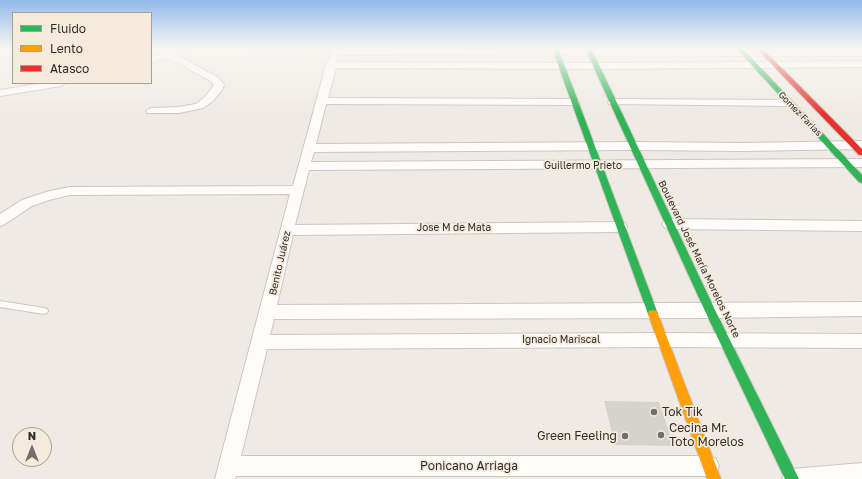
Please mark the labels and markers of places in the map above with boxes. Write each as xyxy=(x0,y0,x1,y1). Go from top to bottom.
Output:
place label: Tok Tik xyxy=(662,405,703,419)
marker: Tok Tik xyxy=(649,407,659,417)
place label: Cecina Mr. Toto Morelos xyxy=(669,421,744,449)
place label: Green Feeling xyxy=(537,429,617,443)
marker: Cecina Mr. Toto Morelos xyxy=(656,430,666,440)
marker: Green Feeling xyxy=(620,431,630,441)

